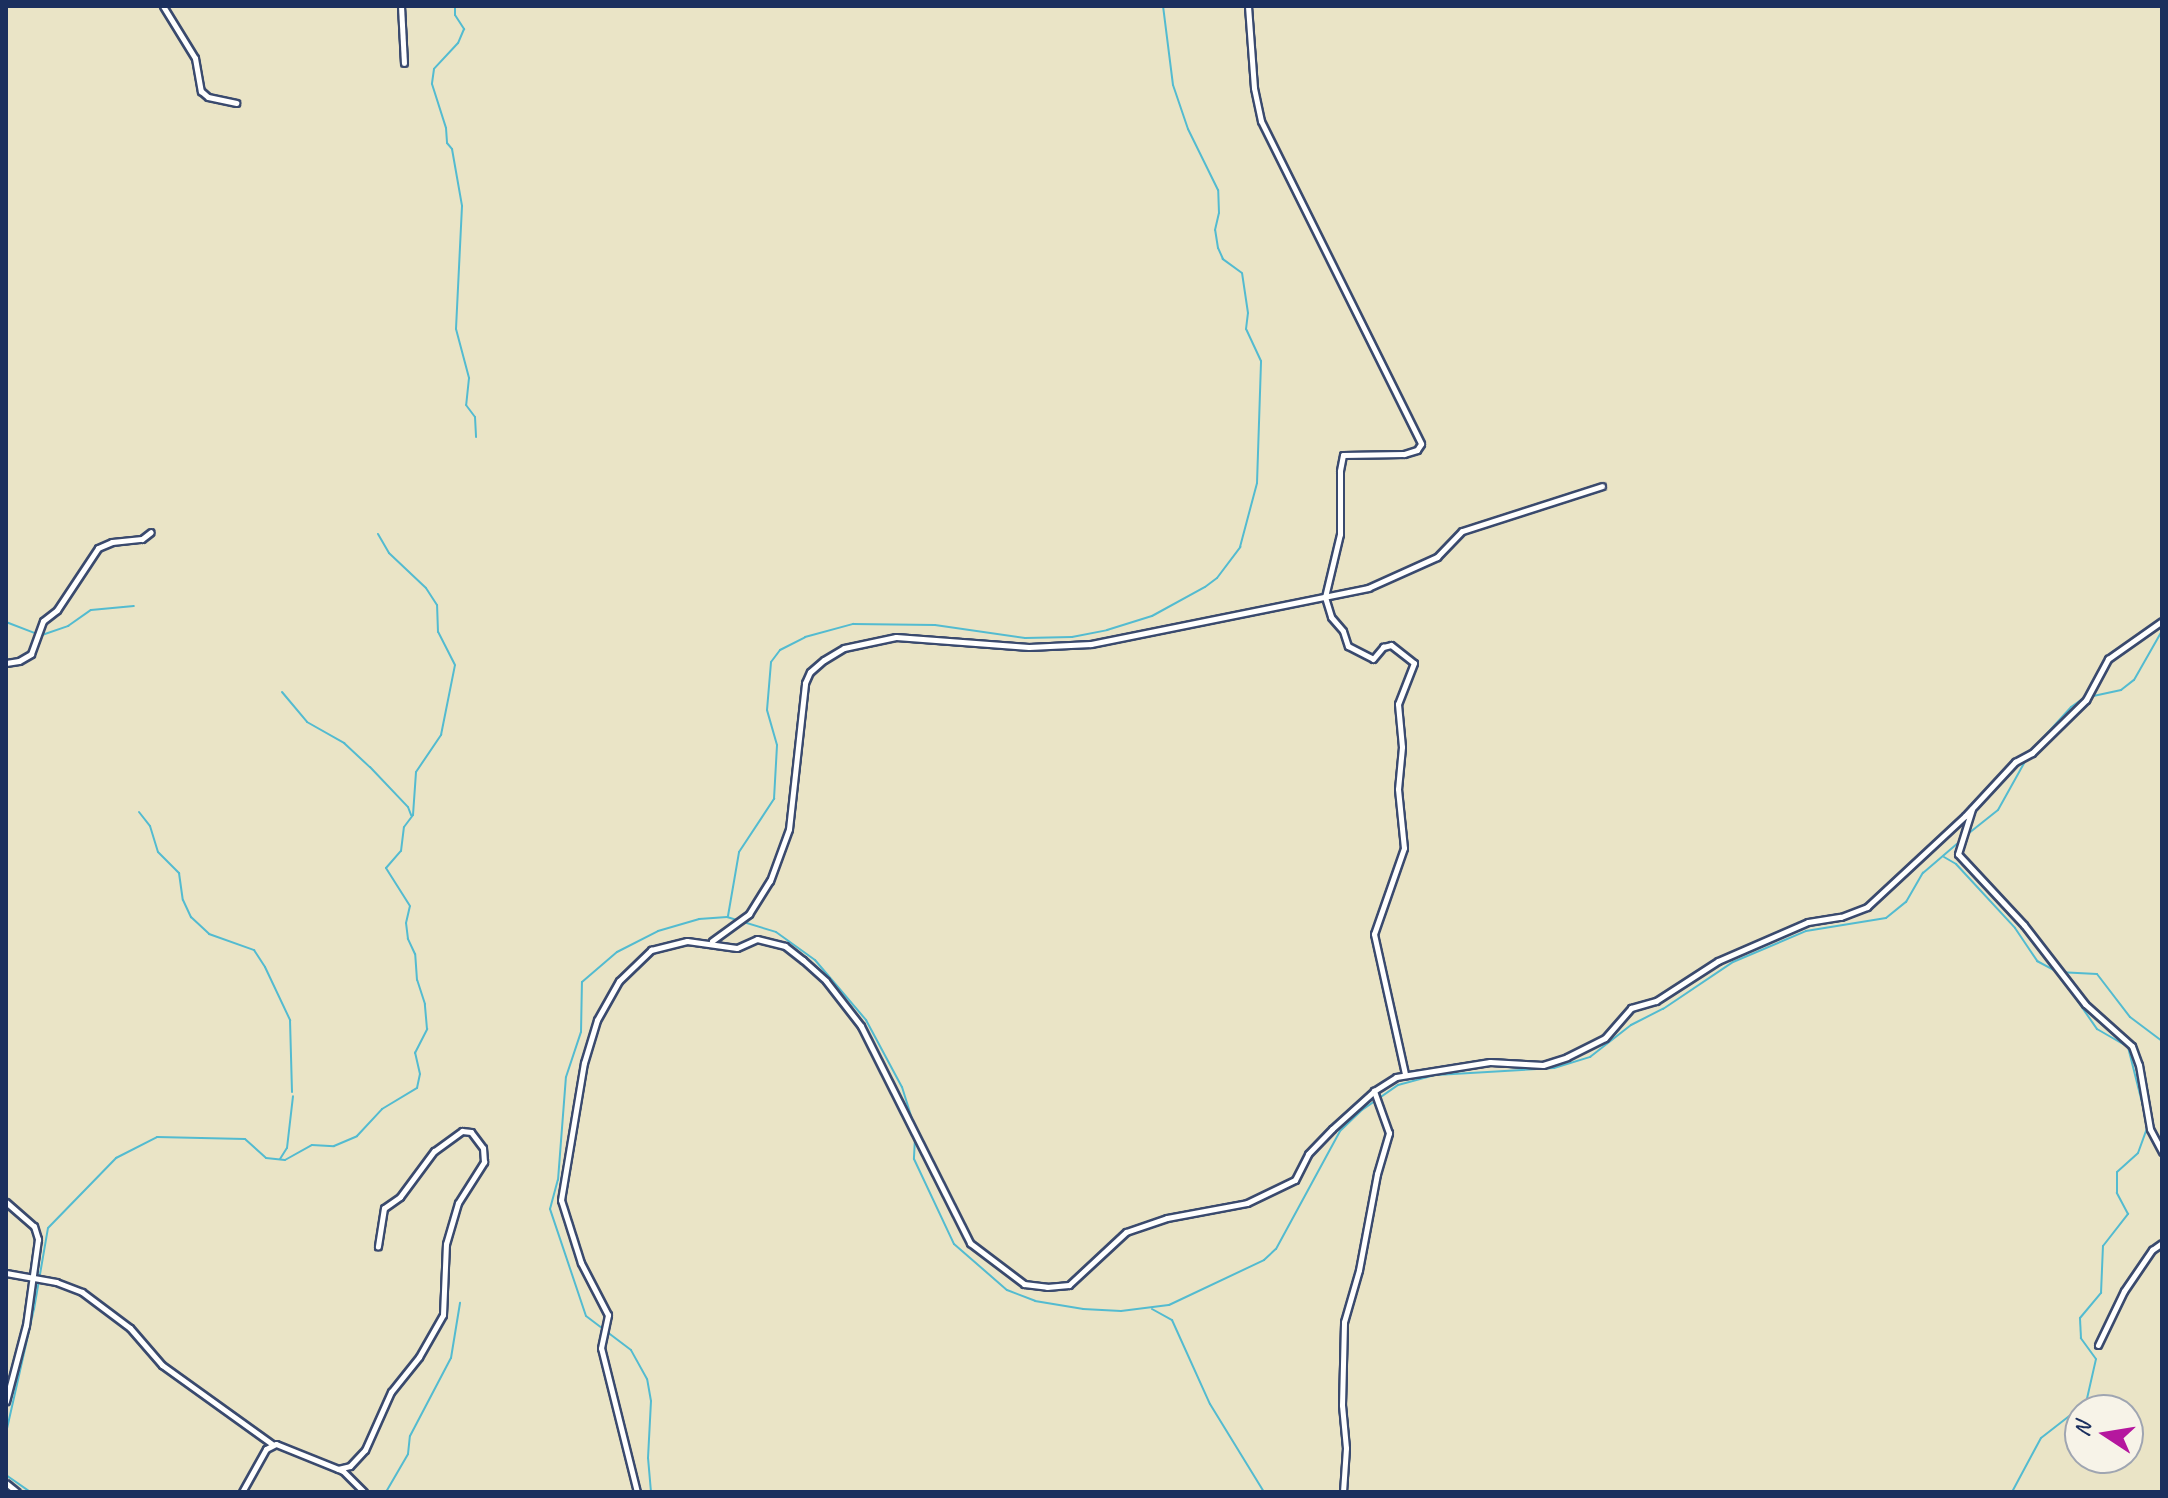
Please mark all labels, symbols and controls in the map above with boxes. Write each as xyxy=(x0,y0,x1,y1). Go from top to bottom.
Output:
north arrow xyxy=(2064,1394,2144,1474)
text: N xyxy=(2067,1420,2098,1439)

